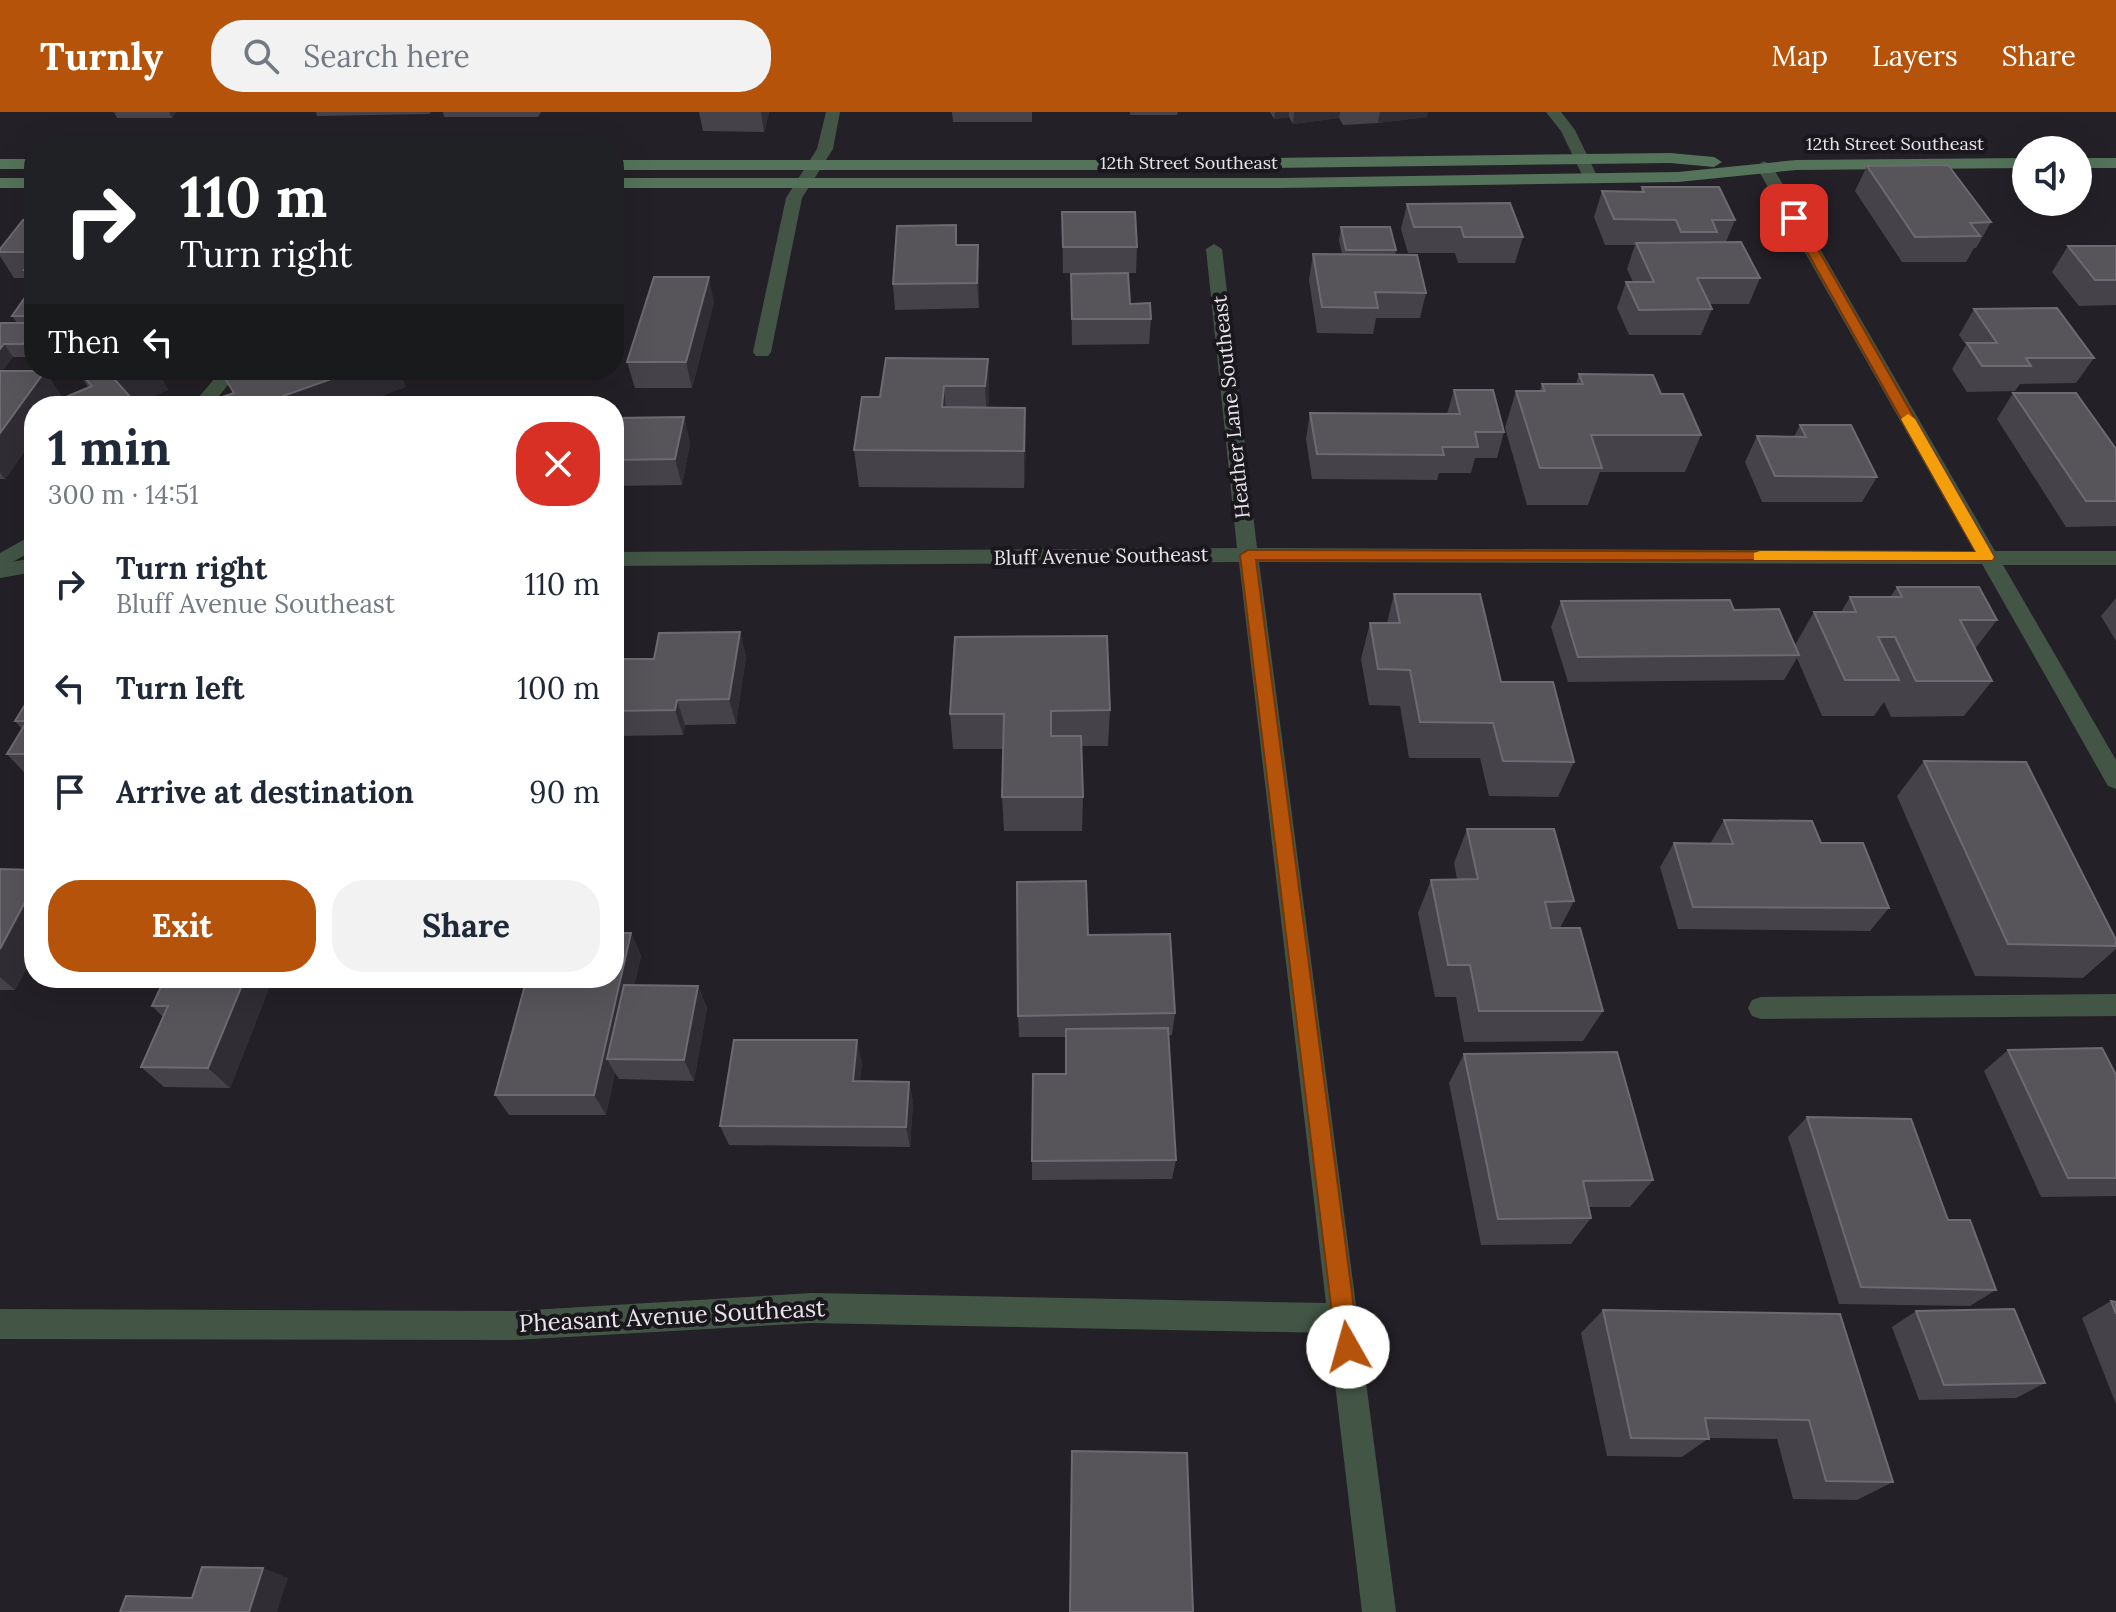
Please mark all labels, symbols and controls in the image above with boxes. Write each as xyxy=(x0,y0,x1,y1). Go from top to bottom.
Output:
search box xyxy=(211,20,771,92)
text: Turnly xyxy=(40,32,163,80)
icon: search xyxy=(239,34,283,78)
text: Search here xyxy=(303,37,470,75)
text: Map xyxy=(1771,38,1828,74)
text: Layers xyxy=(1872,38,1958,74)
text: Share xyxy=(2002,38,2076,74)
street label: 12th Street Southeast xyxy=(1806,132,1984,155)
map controls xyxy=(2012,136,2092,216)
button: sound xyxy=(2012,136,2092,216)
street label: 12th Street Southeast xyxy=(1100,151,1278,174)
text: 110 m xyxy=(180,161,327,232)
icon: right xyxy=(48,168,152,272)
pin xyxy=(1760,184,1828,252)
icon: arrive xyxy=(1772,196,1816,240)
text: Turn right xyxy=(180,231,353,277)
street label: Heather Lane Southeast xyxy=(1206,294,1255,520)
icon: left xyxy=(136,320,180,364)
text: Then xyxy=(48,323,120,361)
text: 1 min xyxy=(48,417,171,478)
button: close xyxy=(516,422,600,506)
text: 300 m · 14:51 xyxy=(48,478,199,511)
street label: Bluff Avenue Southeast xyxy=(993,541,1209,570)
text: Turn right xyxy=(116,549,267,587)
icon: right xyxy=(48,562,92,606)
text: 110 m xyxy=(525,565,600,603)
text: Bluff Avenue Southeast xyxy=(116,587,395,620)
icon: left xyxy=(48,666,92,710)
text: Turn left xyxy=(116,669,244,707)
text: 100 m xyxy=(517,669,600,707)
icon: arrive xyxy=(48,770,92,814)
text: Arrive at destination xyxy=(116,773,414,811)
text: 90 m xyxy=(529,773,600,811)
button: Exit xyxy=(48,880,316,972)
button: Share xyxy=(332,880,600,972)
street label: Pheasant Avenue Southeast xyxy=(518,1292,827,1339)
position arrow xyxy=(1306,1305,1390,1389)

